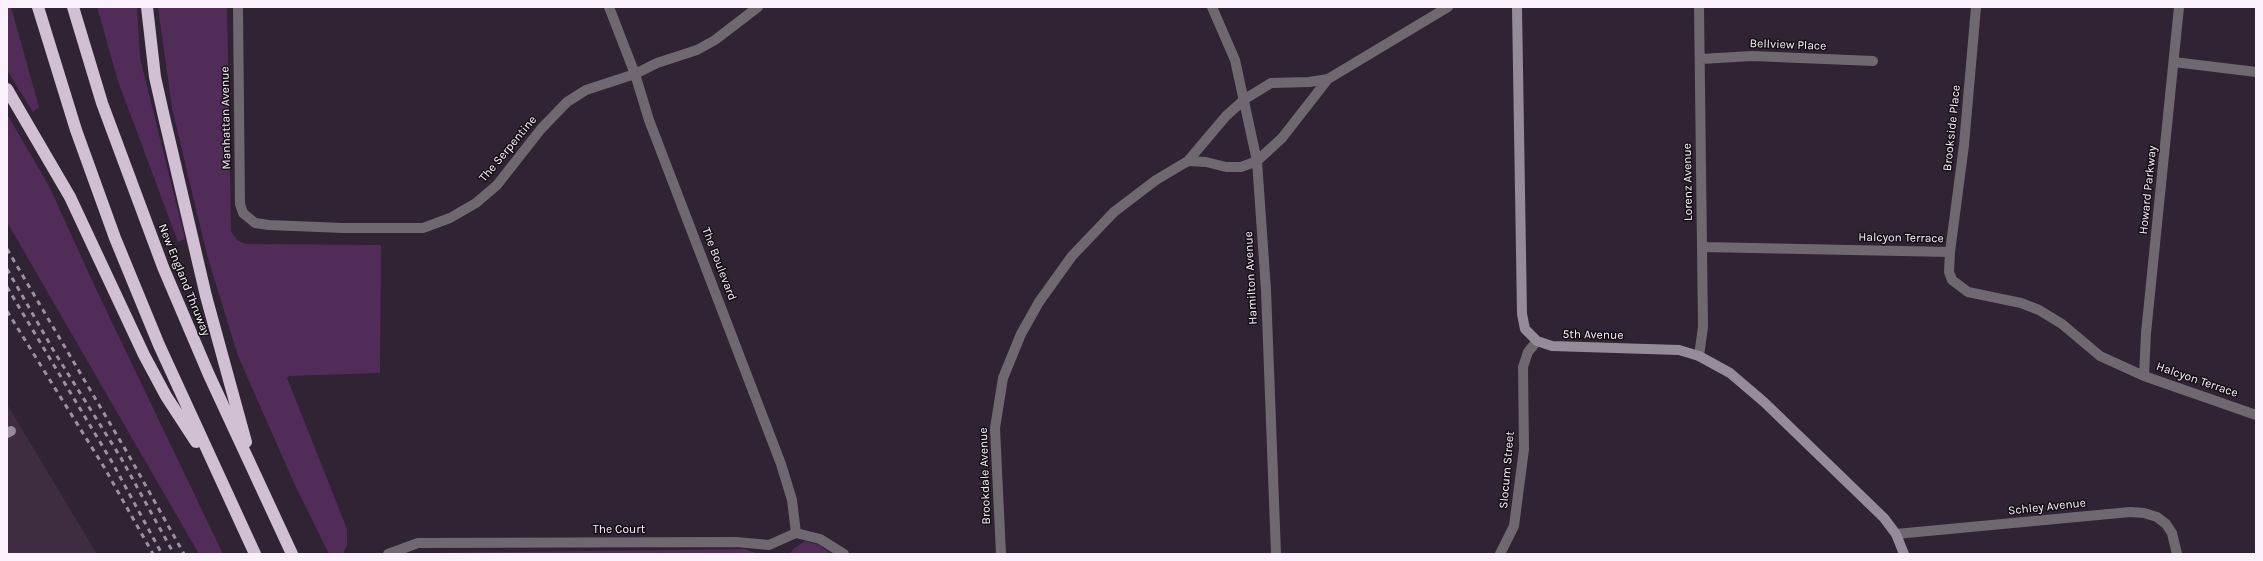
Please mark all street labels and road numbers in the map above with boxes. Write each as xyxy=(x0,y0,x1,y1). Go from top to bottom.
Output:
street label: Bellview Place xyxy=(1749,36,1827,54)
street label: Manhattan Avenue xyxy=(218,66,234,170)
street label: Brookside Place xyxy=(1940,84,1964,172)
street label: The Serpentine xyxy=(476,113,540,185)
street label: Lorenz Avenue xyxy=(1680,143,1696,221)
street label: Howard Parkway xyxy=(2136,145,2160,235)
street label: New England Thruway xyxy=(155,222,213,338)
street label: The Boulevard xyxy=(698,225,740,303)
street label: Halcyon Terrace xyxy=(1858,230,1944,246)
street label: Hamilton Avenue xyxy=(1241,231,1261,325)
street label: 5th Avenue xyxy=(1562,327,1624,343)
street label: Halcyon Terrace xyxy=(2154,359,2240,401)
street label: Brookdale Avenue xyxy=(976,427,994,525)
street label: Slocum Street xyxy=(1496,431,1518,509)
street label: Schley Avenue xyxy=(2007,496,2087,518)
street label: The Court xyxy=(593,523,645,537)

